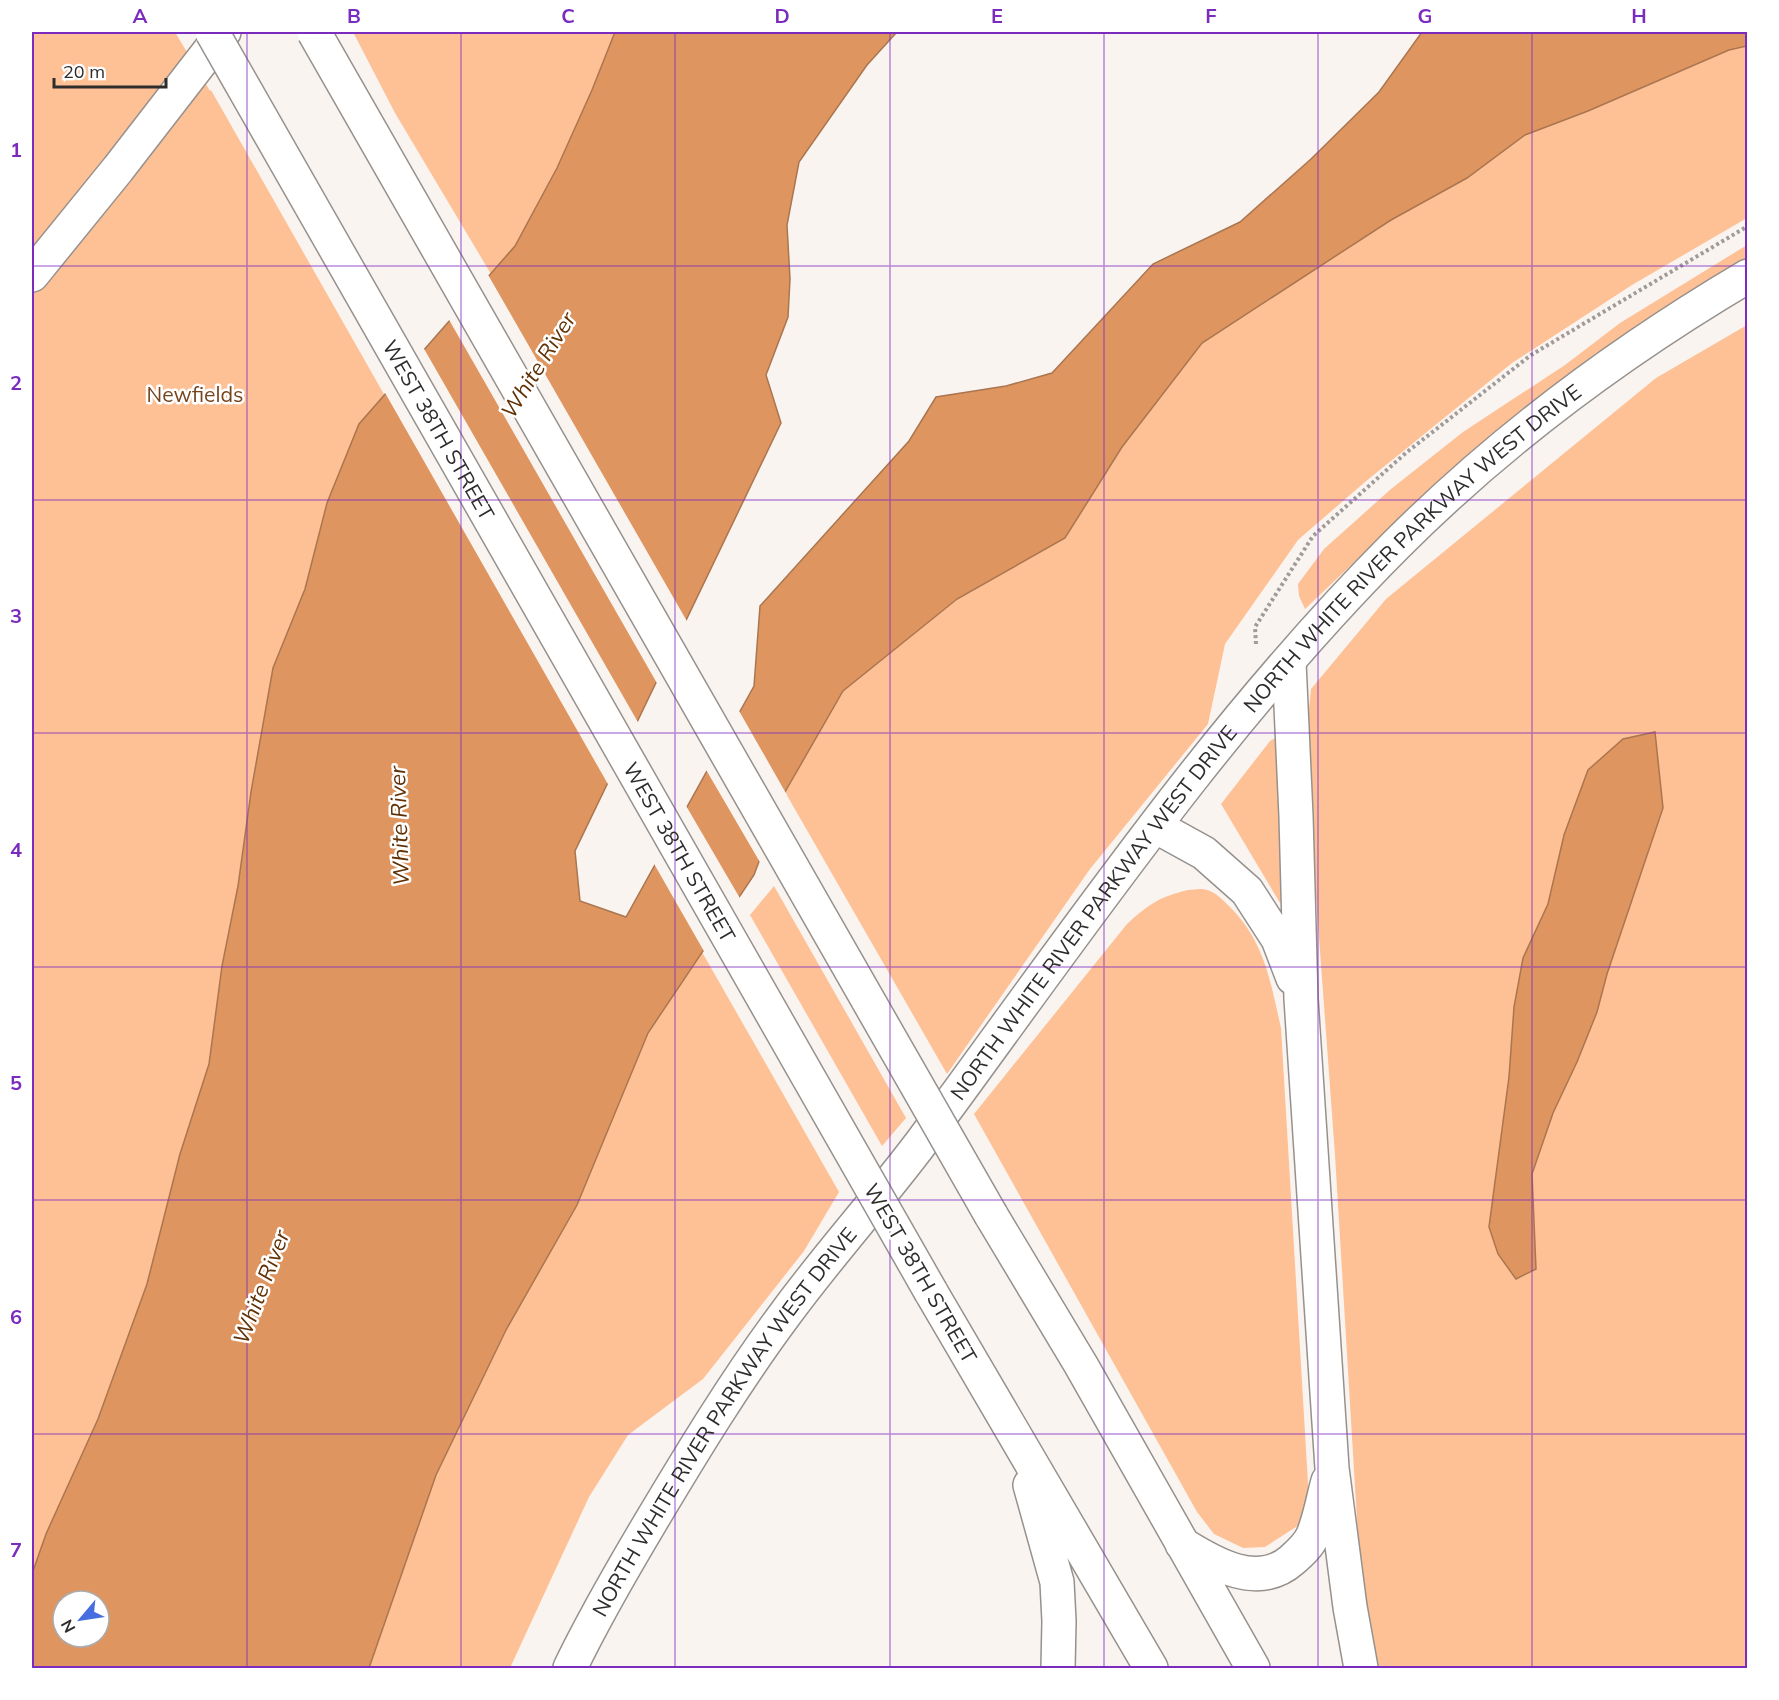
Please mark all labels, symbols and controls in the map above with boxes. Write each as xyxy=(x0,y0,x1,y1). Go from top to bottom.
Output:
text: A xyxy=(133,3,148,28)
text: B xyxy=(347,3,361,28)
text: C xyxy=(561,3,575,28)
text: D xyxy=(774,3,790,28)
text: E xyxy=(991,3,1003,28)
text: F xyxy=(1205,3,1217,28)
text: G xyxy=(1418,3,1432,28)
text: H xyxy=(1631,3,1647,28)
scale bar xyxy=(54,51,166,89)
text: 20 m xyxy=(63,60,105,83)
text: 1 xyxy=(10,137,22,162)
water label: White River xyxy=(494,306,582,423)
street label: WEST 38TH STREET xyxy=(377,335,501,525)
text: 2 xyxy=(10,370,22,395)
street label: NORTH WHITE RIVER PARKWAY WEST DRIVE xyxy=(1237,378,1586,717)
park label: Newfields xyxy=(147,381,243,407)
text: 3 xyxy=(10,603,22,628)
street label: NORTH WHITE RIVER PARKWAY WEST DRIVE xyxy=(944,720,1242,1105)
street label: WEST 38TH STREET xyxy=(618,757,742,947)
water label: White River xyxy=(383,765,415,886)
text: 4 xyxy=(10,837,22,862)
text: 5 xyxy=(10,1070,22,1095)
street label: WEST 38TH STREET xyxy=(859,1179,983,1368)
street label: NORTH WHITE RIVER PARKWAY WEST DRIVE xyxy=(586,1222,862,1621)
water label: White River xyxy=(226,1225,296,1348)
text: 6 xyxy=(10,1304,22,1329)
text: 7 xyxy=(10,1537,22,1562)
north arrow xyxy=(51,1589,111,1649)
text: N xyxy=(56,1616,80,1636)

